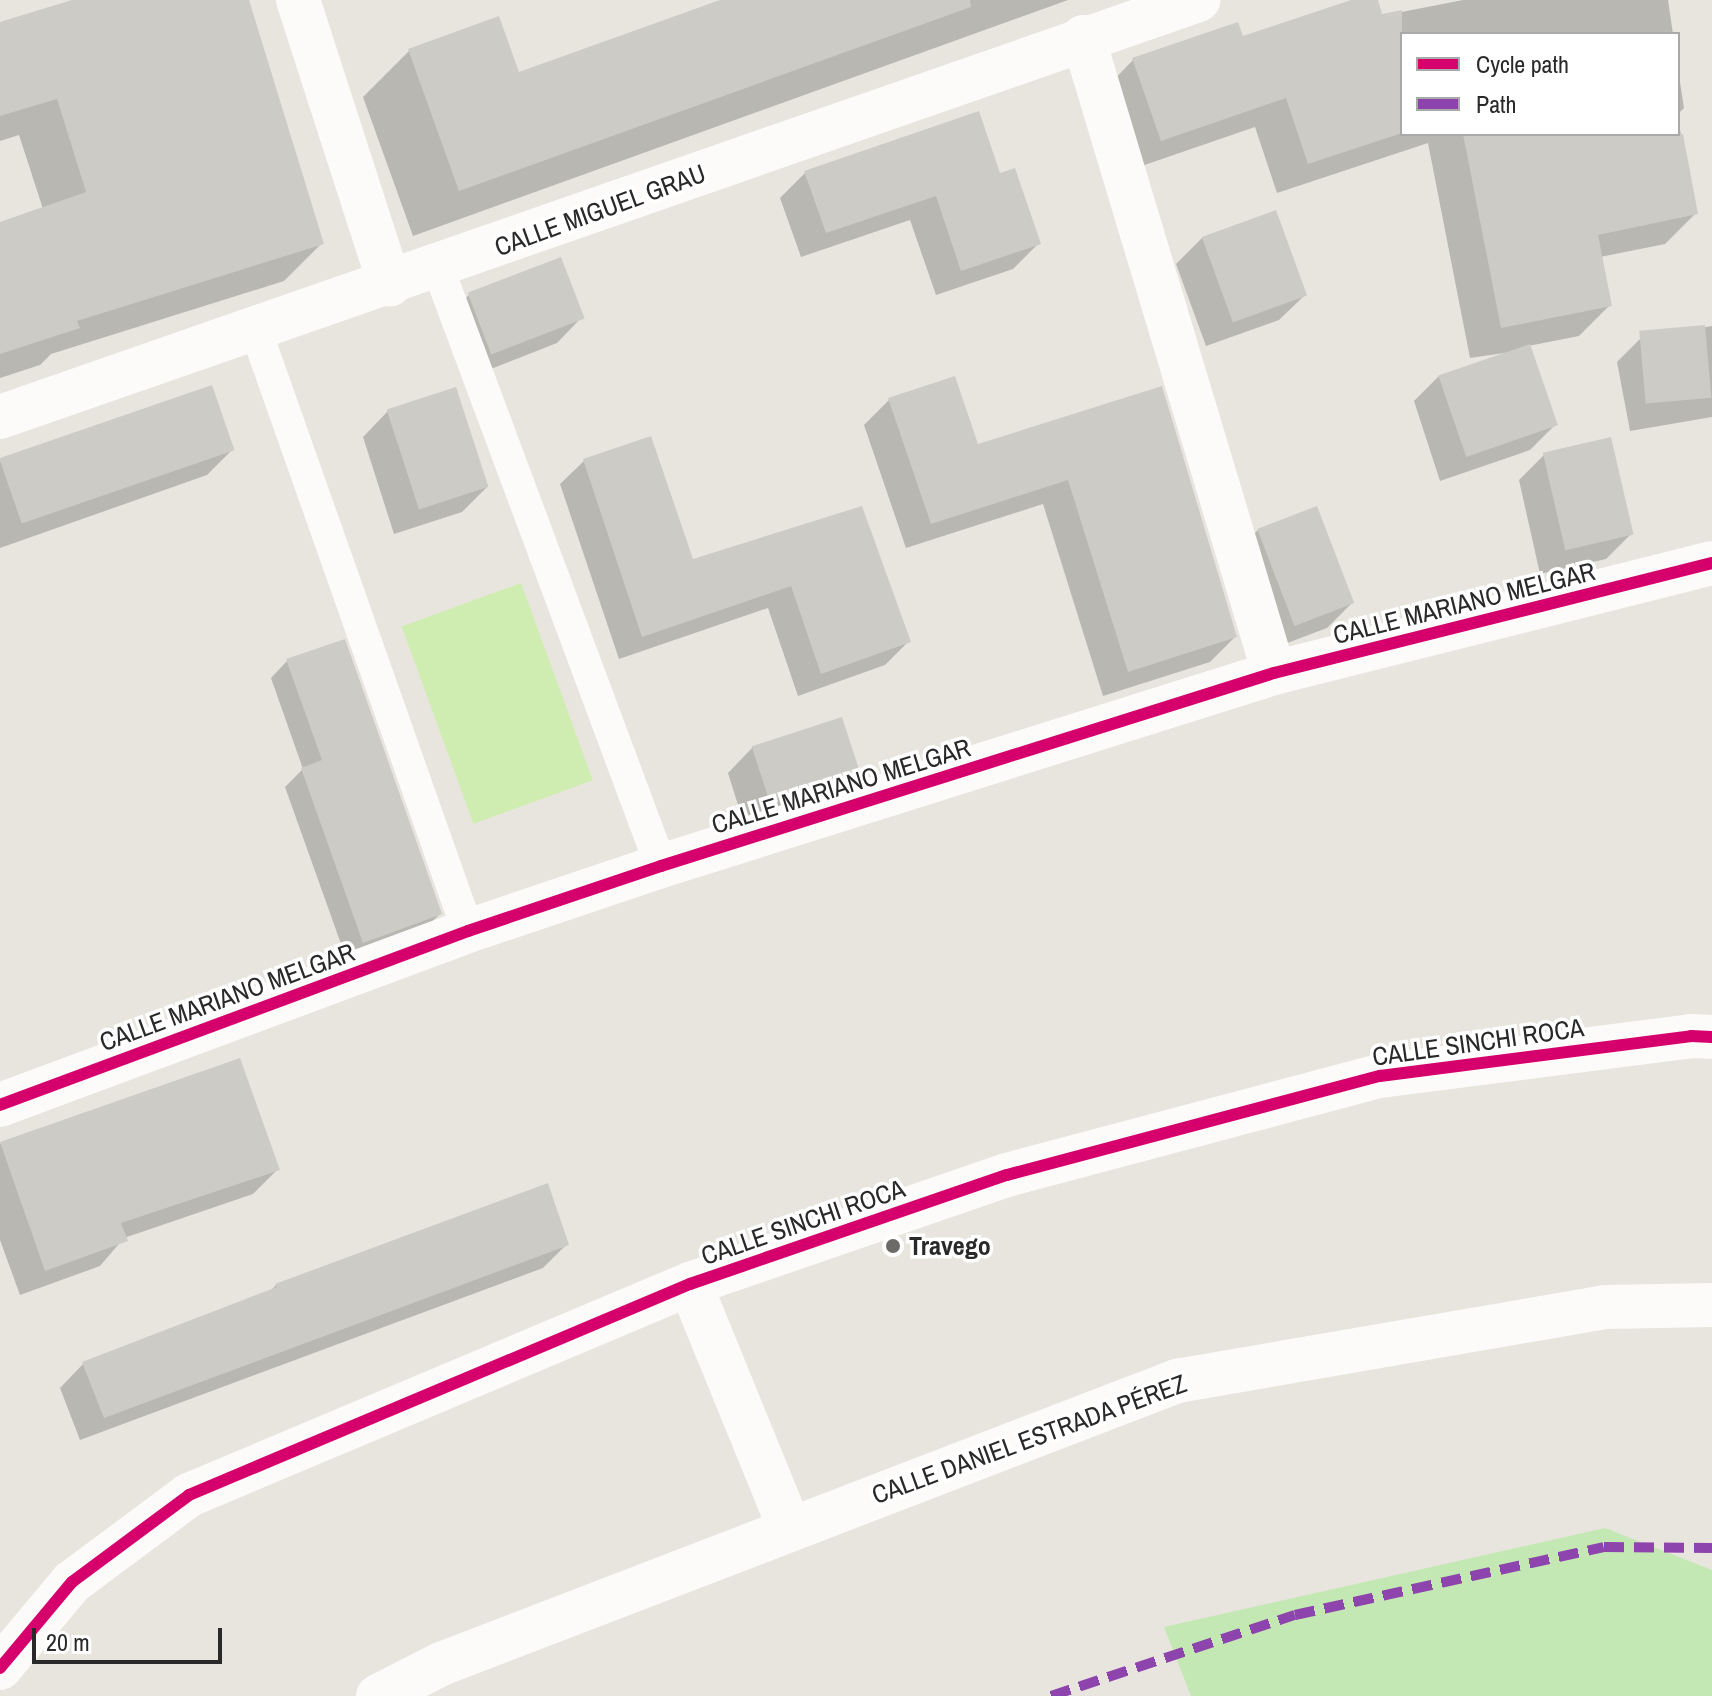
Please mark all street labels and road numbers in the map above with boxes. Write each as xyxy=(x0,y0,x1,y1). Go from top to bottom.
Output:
street label: CALLE MIGUEL GRAU xyxy=(490,157,710,263)
street label: CALLE MARIANO MELGAR xyxy=(1330,555,1598,651)
street label: CALLE MARIANO MELGAR xyxy=(708,732,974,840)
street label: CALLE MARIANO MELGAR xyxy=(95,936,359,1058)
street label: CALLE SINCHI ROCA xyxy=(1370,1012,1586,1072)
street label: CALLE SINCHI ROCA xyxy=(697,1173,909,1271)
street label: CALLE DANIEL ESTRADA PÉREZ xyxy=(867,1367,1191,1511)

